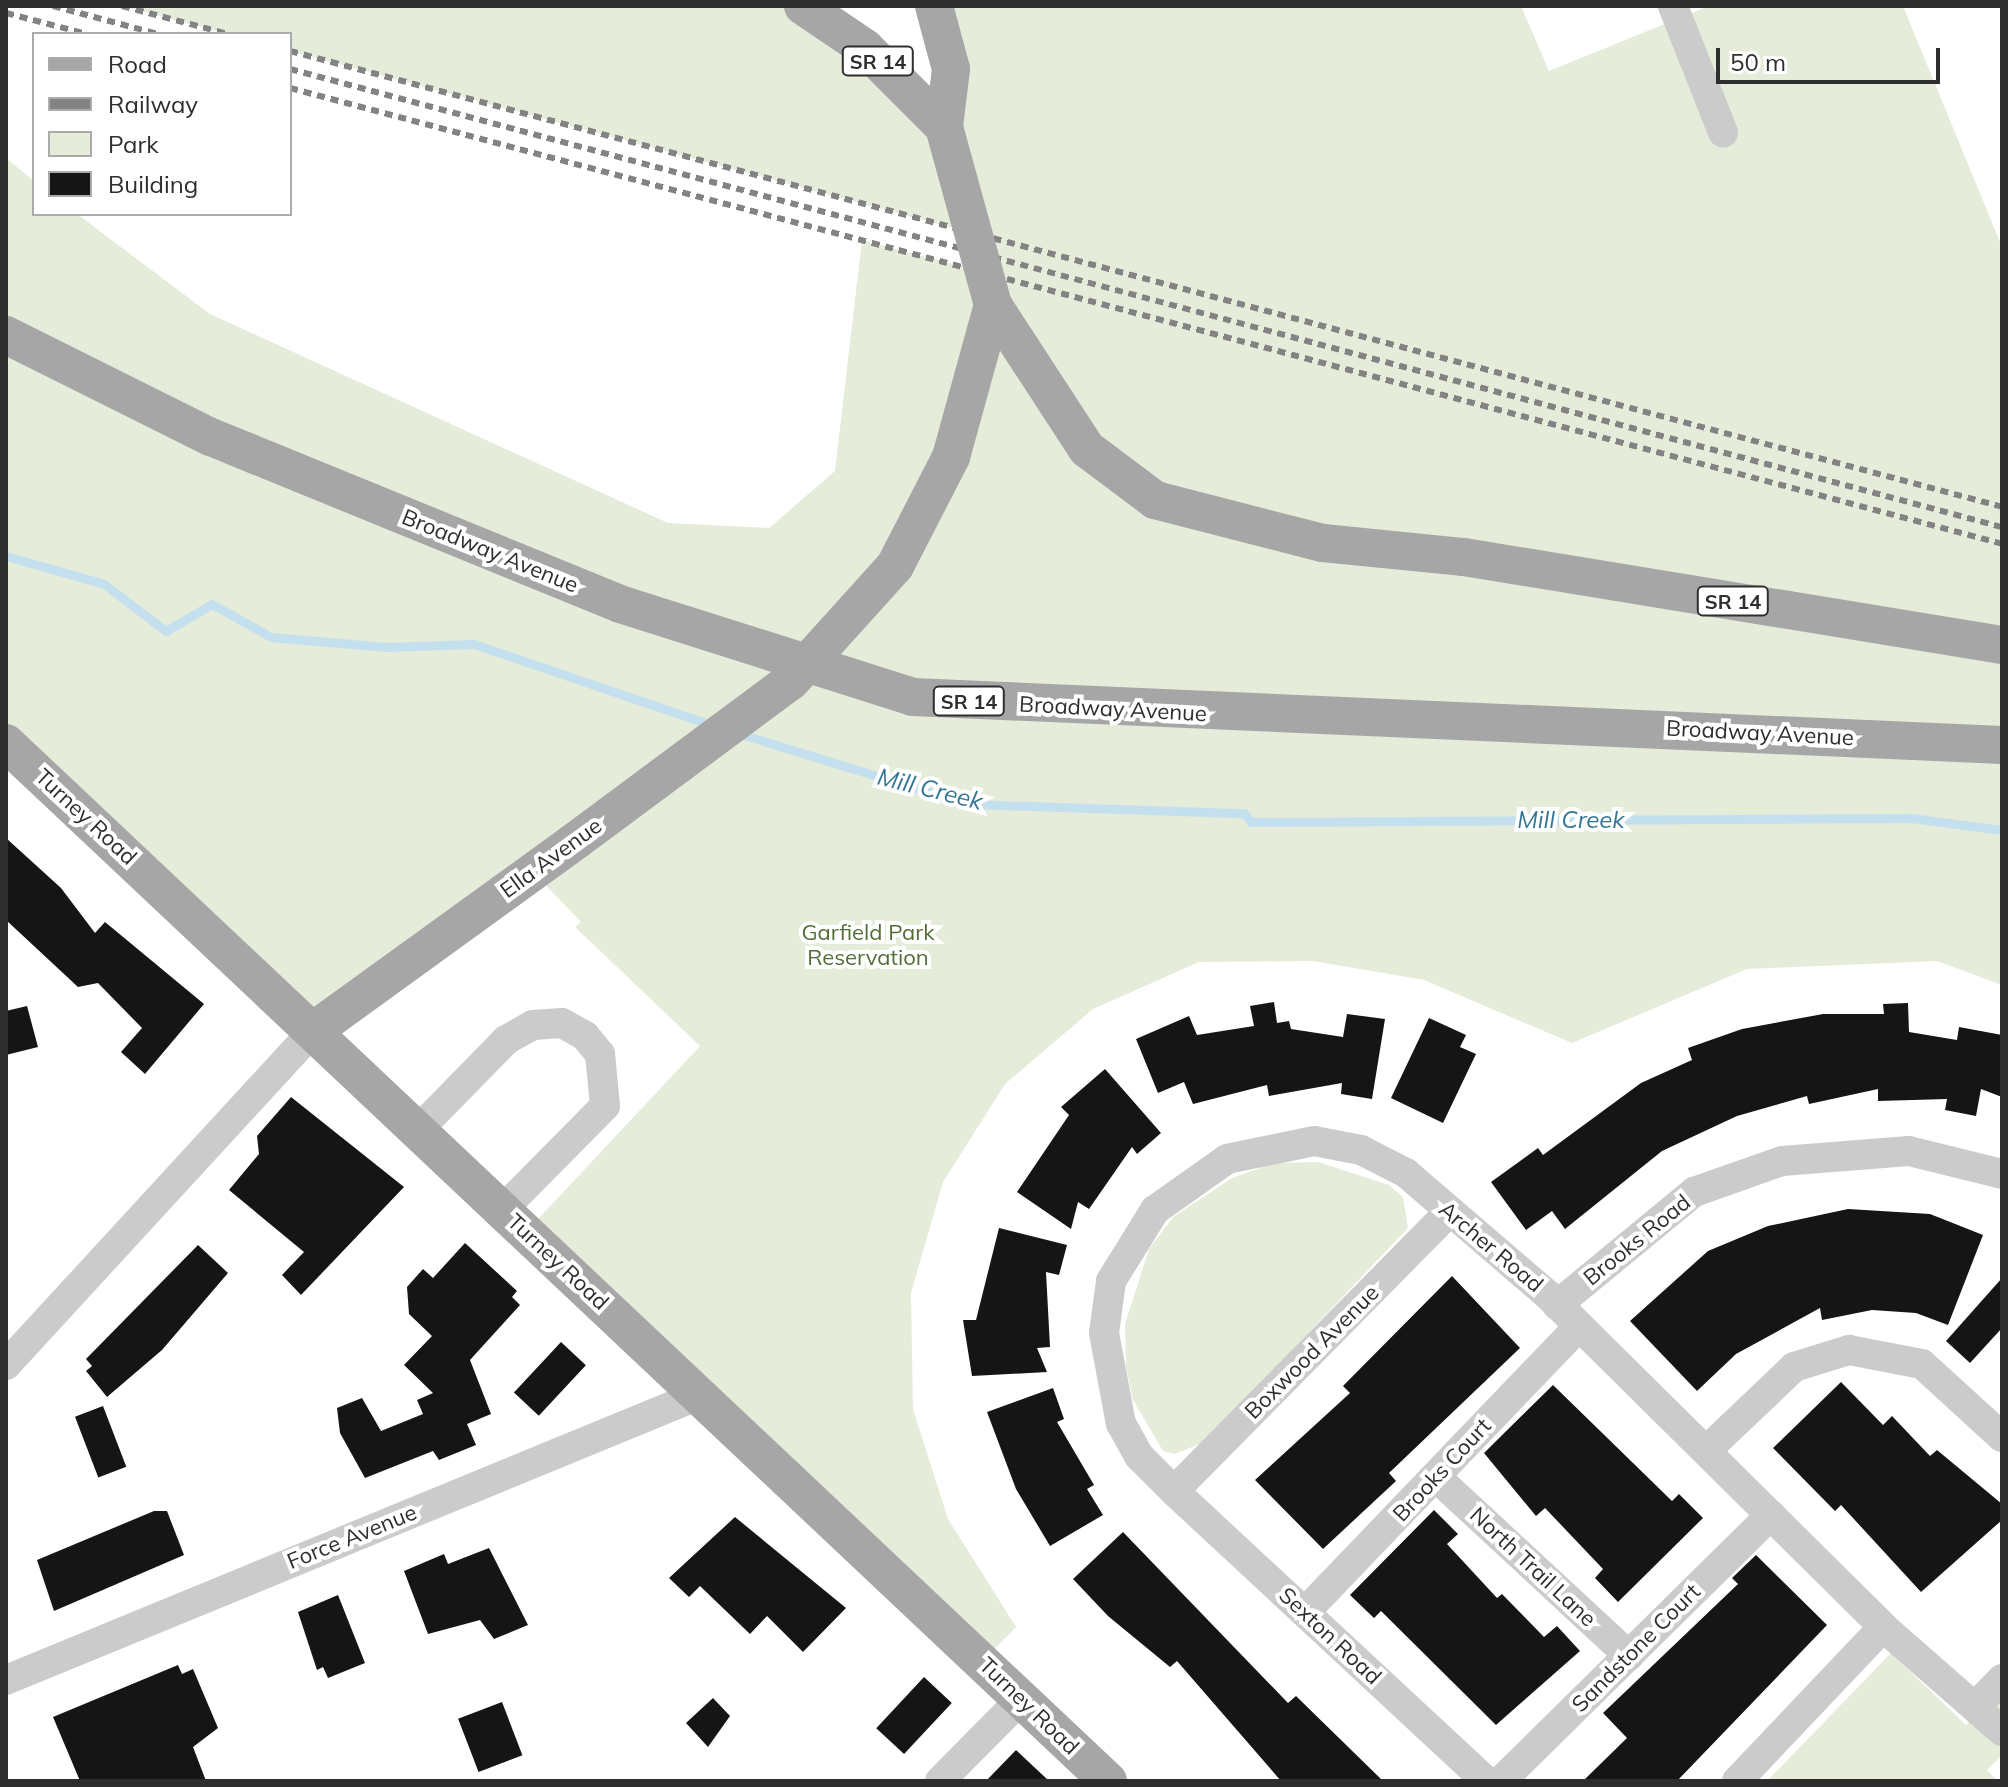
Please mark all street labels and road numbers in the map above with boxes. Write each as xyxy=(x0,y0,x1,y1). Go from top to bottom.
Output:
road number: SR 14 xyxy=(840,45,916,77)
street label: Broadway Avenue xyxy=(398,504,582,598)
road number: SR 14 xyxy=(1695,585,1771,617)
road number: SR 14 xyxy=(931,685,1007,717)
street label: Broadway Avenue xyxy=(1019,691,1207,727)
street label: Broadway Avenue xyxy=(1666,715,1854,751)
street label: Turney Road xyxy=(30,764,142,870)
street label: Ella Avenue xyxy=(495,812,607,904)
street label: Brooks Road xyxy=(1578,1189,1696,1291)
street label: Archer Road xyxy=(1434,1196,1548,1298)
street label: Turney Road xyxy=(502,1209,614,1315)
street label: Boxwood Avenue xyxy=(1240,1280,1384,1424)
street label: Brooks Court xyxy=(1387,1413,1497,1527)
street label: Force Avenue xyxy=(283,1499,421,1575)
street label: North Trail Lane xyxy=(1464,1502,1602,1632)
street label: Sandstone Court xyxy=(1566,1578,1706,1718)
street label: Sexton Road xyxy=(1273,1582,1387,1690)
street label: Turney Road xyxy=(974,1652,1084,1760)

